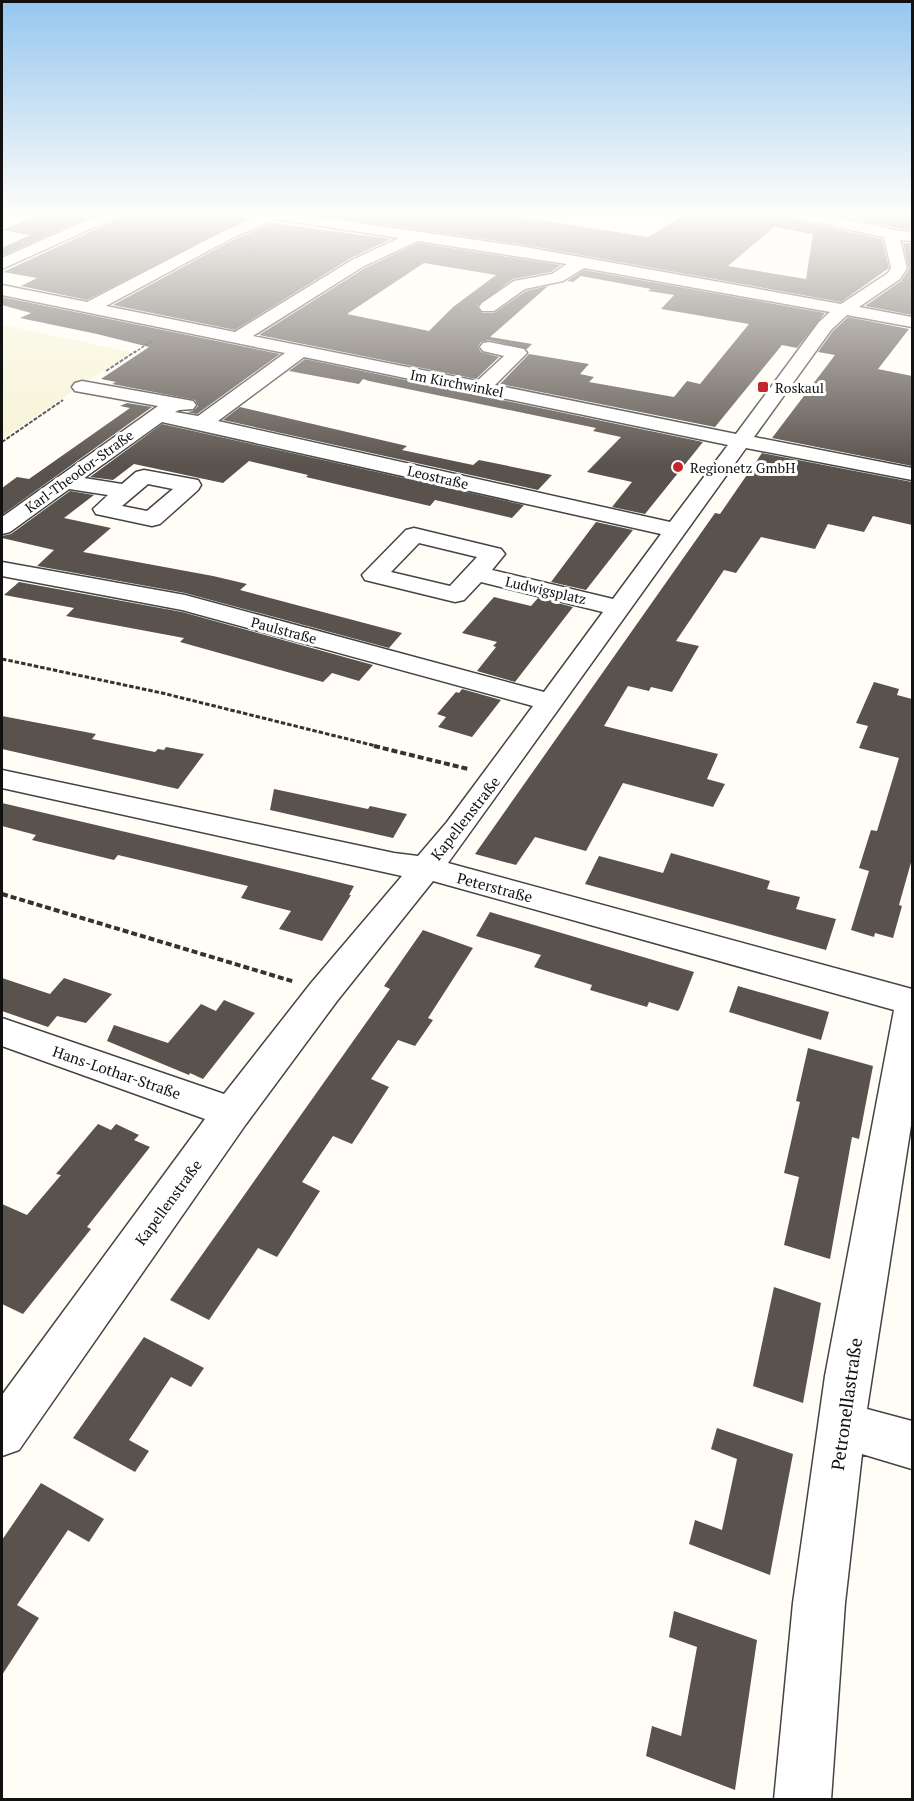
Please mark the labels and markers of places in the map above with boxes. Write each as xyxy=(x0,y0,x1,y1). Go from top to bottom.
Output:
place label: Roskaul xyxy=(775,378,824,397)
marker: Roskaul xyxy=(756,380,770,394)
place label: Regionetz GmbH xyxy=(690,458,795,477)
marker: Regionetz GmbH xyxy=(671,460,685,474)

